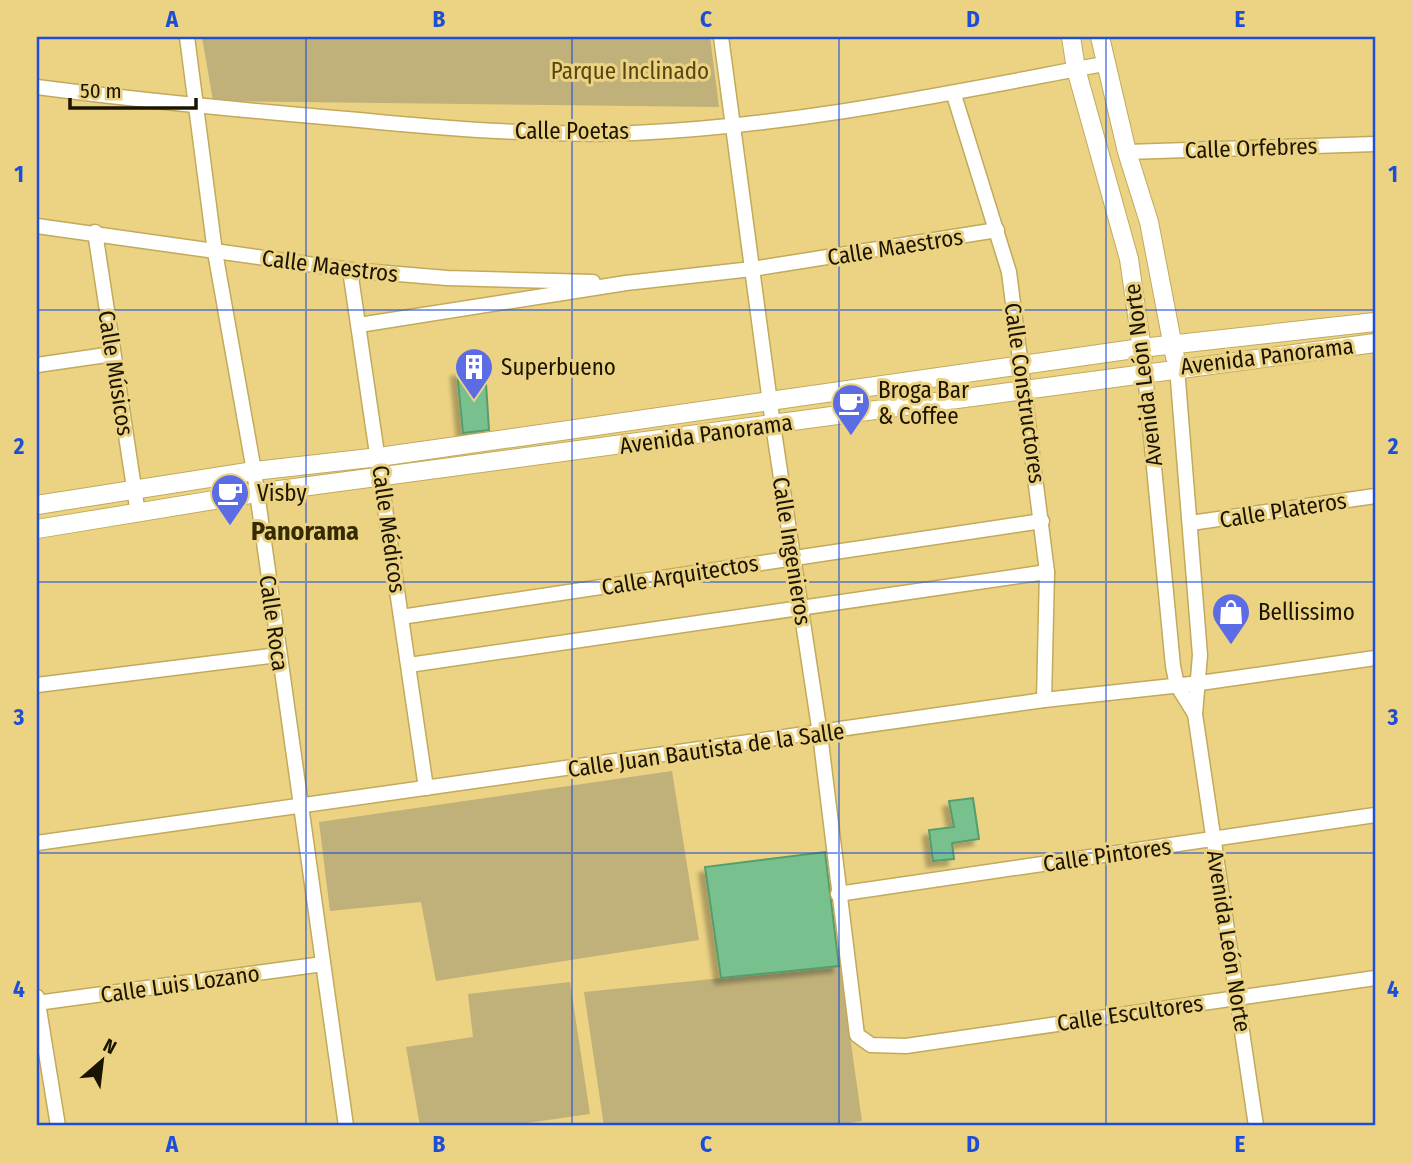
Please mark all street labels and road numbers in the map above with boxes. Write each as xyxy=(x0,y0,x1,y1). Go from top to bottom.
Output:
street label: Calle Poetas xyxy=(515,117,629,145)
street label: Calle Orfebres xyxy=(1184,132,1318,164)
street label: Calle Maestros xyxy=(825,222,965,272)
street label: Calle Maestros xyxy=(260,244,400,288)
street label: Avenida León Norte xyxy=(1118,282,1168,468)
street label: Calle Constructores xyxy=(998,301,1052,485)
street label: Calle Músicos xyxy=(92,308,140,438)
street label: Avenida Panorama xyxy=(1179,331,1355,381)
street label: Avenida Panorama xyxy=(618,408,794,460)
street label: Calle Médicos xyxy=(366,463,412,595)
street label: Calle Ingenieros xyxy=(766,475,818,627)
street label: Calle Plateros xyxy=(1218,486,1349,534)
street label: Calle Arquitectos xyxy=(600,549,761,601)
street label: Calle Roca xyxy=(253,573,295,673)
street label: Calle Juan Bautista de la Salle xyxy=(566,717,846,783)
street label: Calle Pintores xyxy=(1041,832,1173,878)
street label: Avenida León Norte xyxy=(1201,848,1257,1034)
street label: Calle Luis Lozano xyxy=(99,959,261,1009)
street label: Calle Escultores xyxy=(1055,989,1205,1037)

